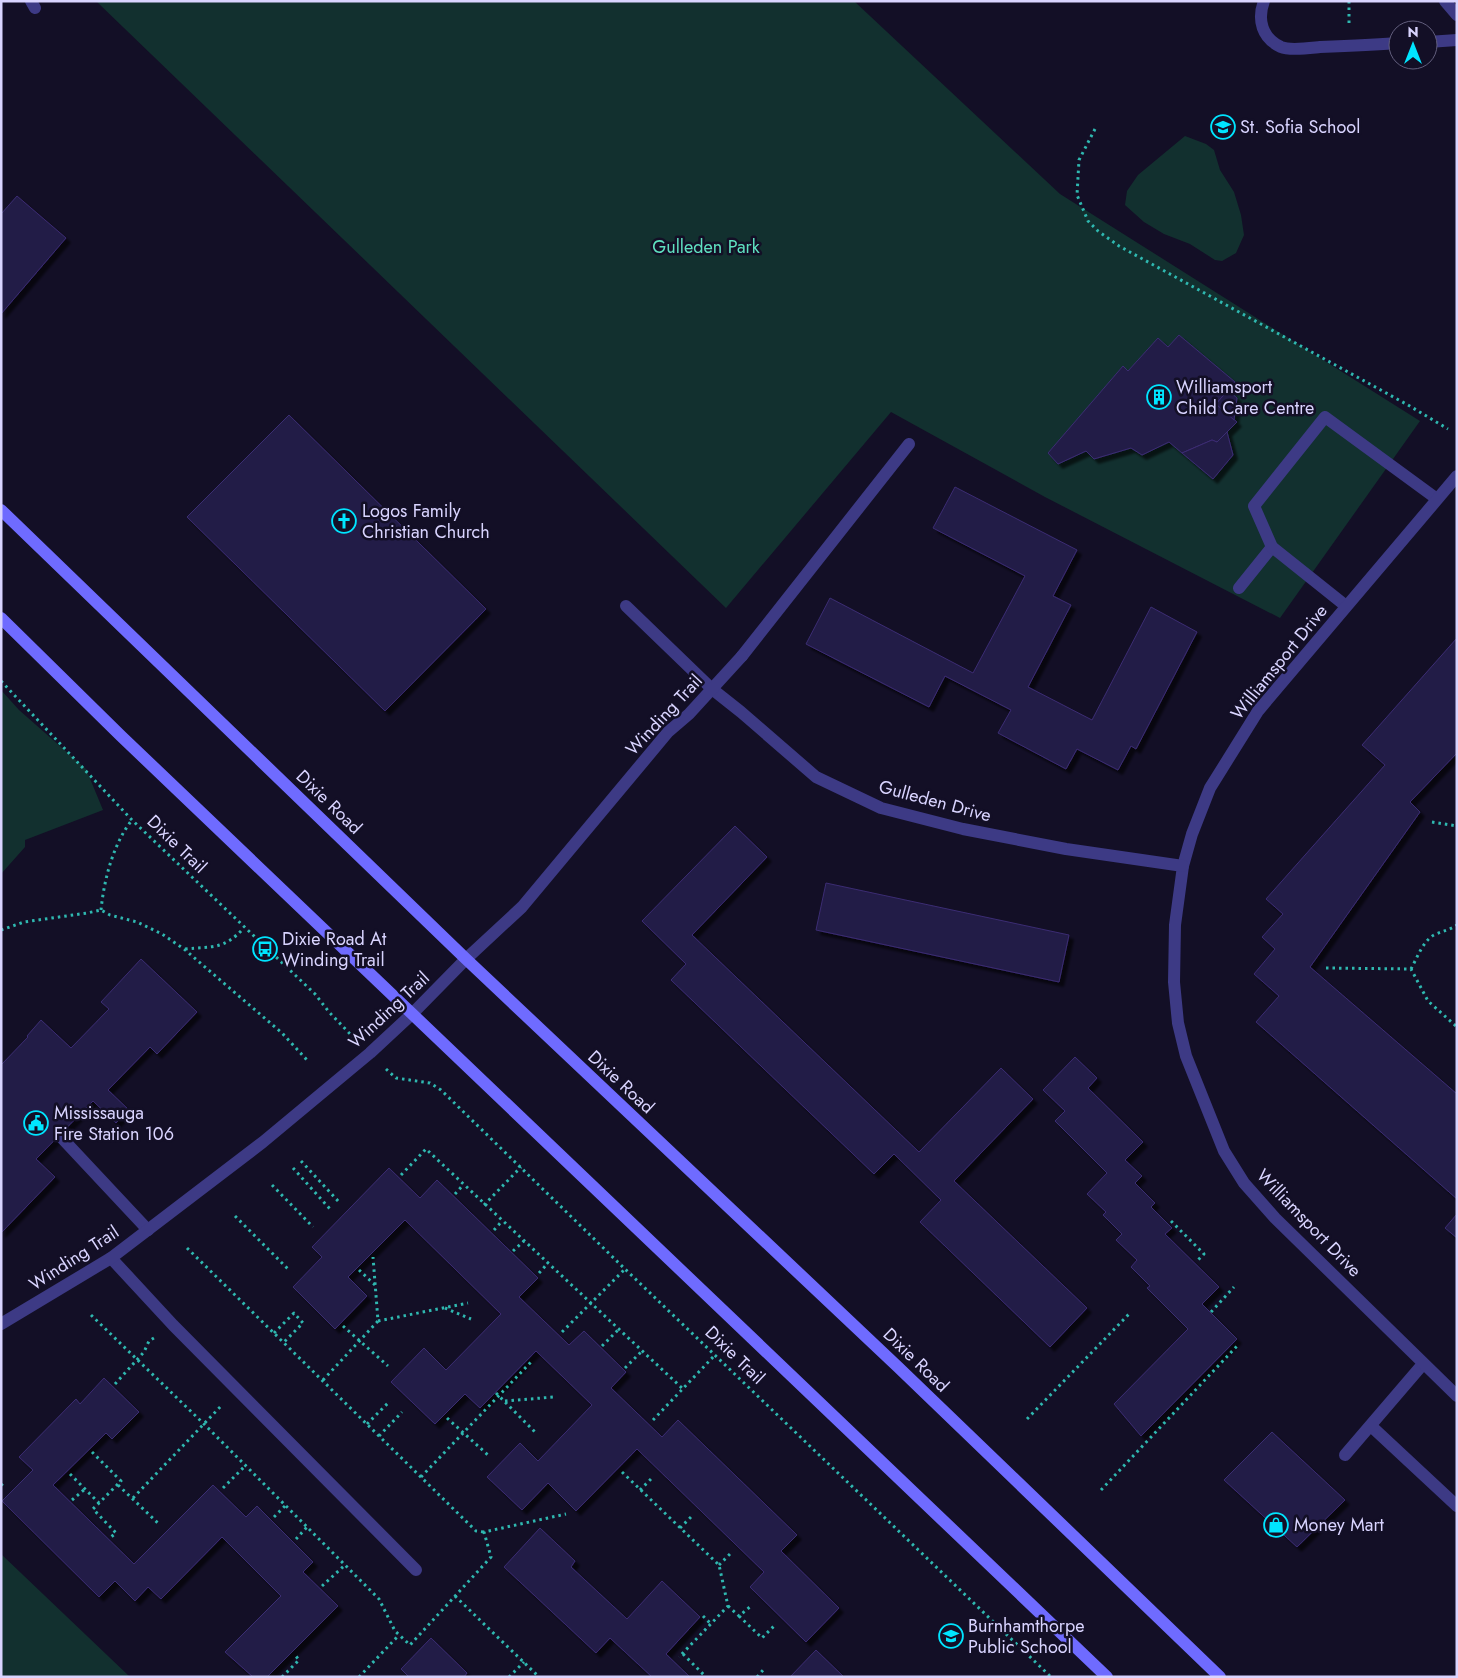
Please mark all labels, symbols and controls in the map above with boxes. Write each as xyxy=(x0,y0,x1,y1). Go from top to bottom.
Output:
north arrow xyxy=(1388,20,1438,70)
text: N xyxy=(1407,22,1419,42)
school or university icon: St. Sofia School xyxy=(1210,114,1236,140)
place label: St. Sofia School xyxy=(1240,114,1360,140)
park label: Gulleden Park xyxy=(652,234,760,260)
place label: Williamsport Child Care Centre xyxy=(1176,374,1314,421)
building icon: Williamsport Child Care Centre xyxy=(1146,384,1172,410)
place label: Logos Family Christian Church xyxy=(362,498,490,545)
church icon: Logos Family Christian Church xyxy=(331,508,357,534)
street label: Williamsport Drive xyxy=(1224,599,1334,725)
street label: Winding Trail xyxy=(620,669,708,761)
street label: Dixie Road xyxy=(290,764,368,840)
street label: Gulleden Drive xyxy=(876,774,994,828)
street label: Dixie Trail xyxy=(141,809,213,879)
place label: Dixie Road At Winding Trail xyxy=(282,926,387,973)
bus stop icon: Dixie Road At Winding Trail xyxy=(252,936,278,962)
street label: Winding Trail xyxy=(343,966,435,1054)
street label: Dixie Road xyxy=(582,1044,660,1120)
place label: Mississauga Fire Station 106 xyxy=(54,1100,174,1147)
public building icon: Mississauga Fire Station 106 xyxy=(23,1110,49,1136)
street label: Williamsport Drive xyxy=(1251,1163,1367,1283)
street label: Winding Trail xyxy=(24,1219,124,1297)
street label: Dixie Trail xyxy=(699,1320,771,1390)
street label: Dixie Road xyxy=(877,1322,955,1398)
shop icon: Money Mart xyxy=(1263,1512,1289,1538)
place label: Money Mart xyxy=(1294,1512,1385,1538)
place label: Burnhamthorpe Public School xyxy=(968,1613,1085,1660)
school or university icon: Burnhamthorpe Public School xyxy=(938,1623,964,1649)

